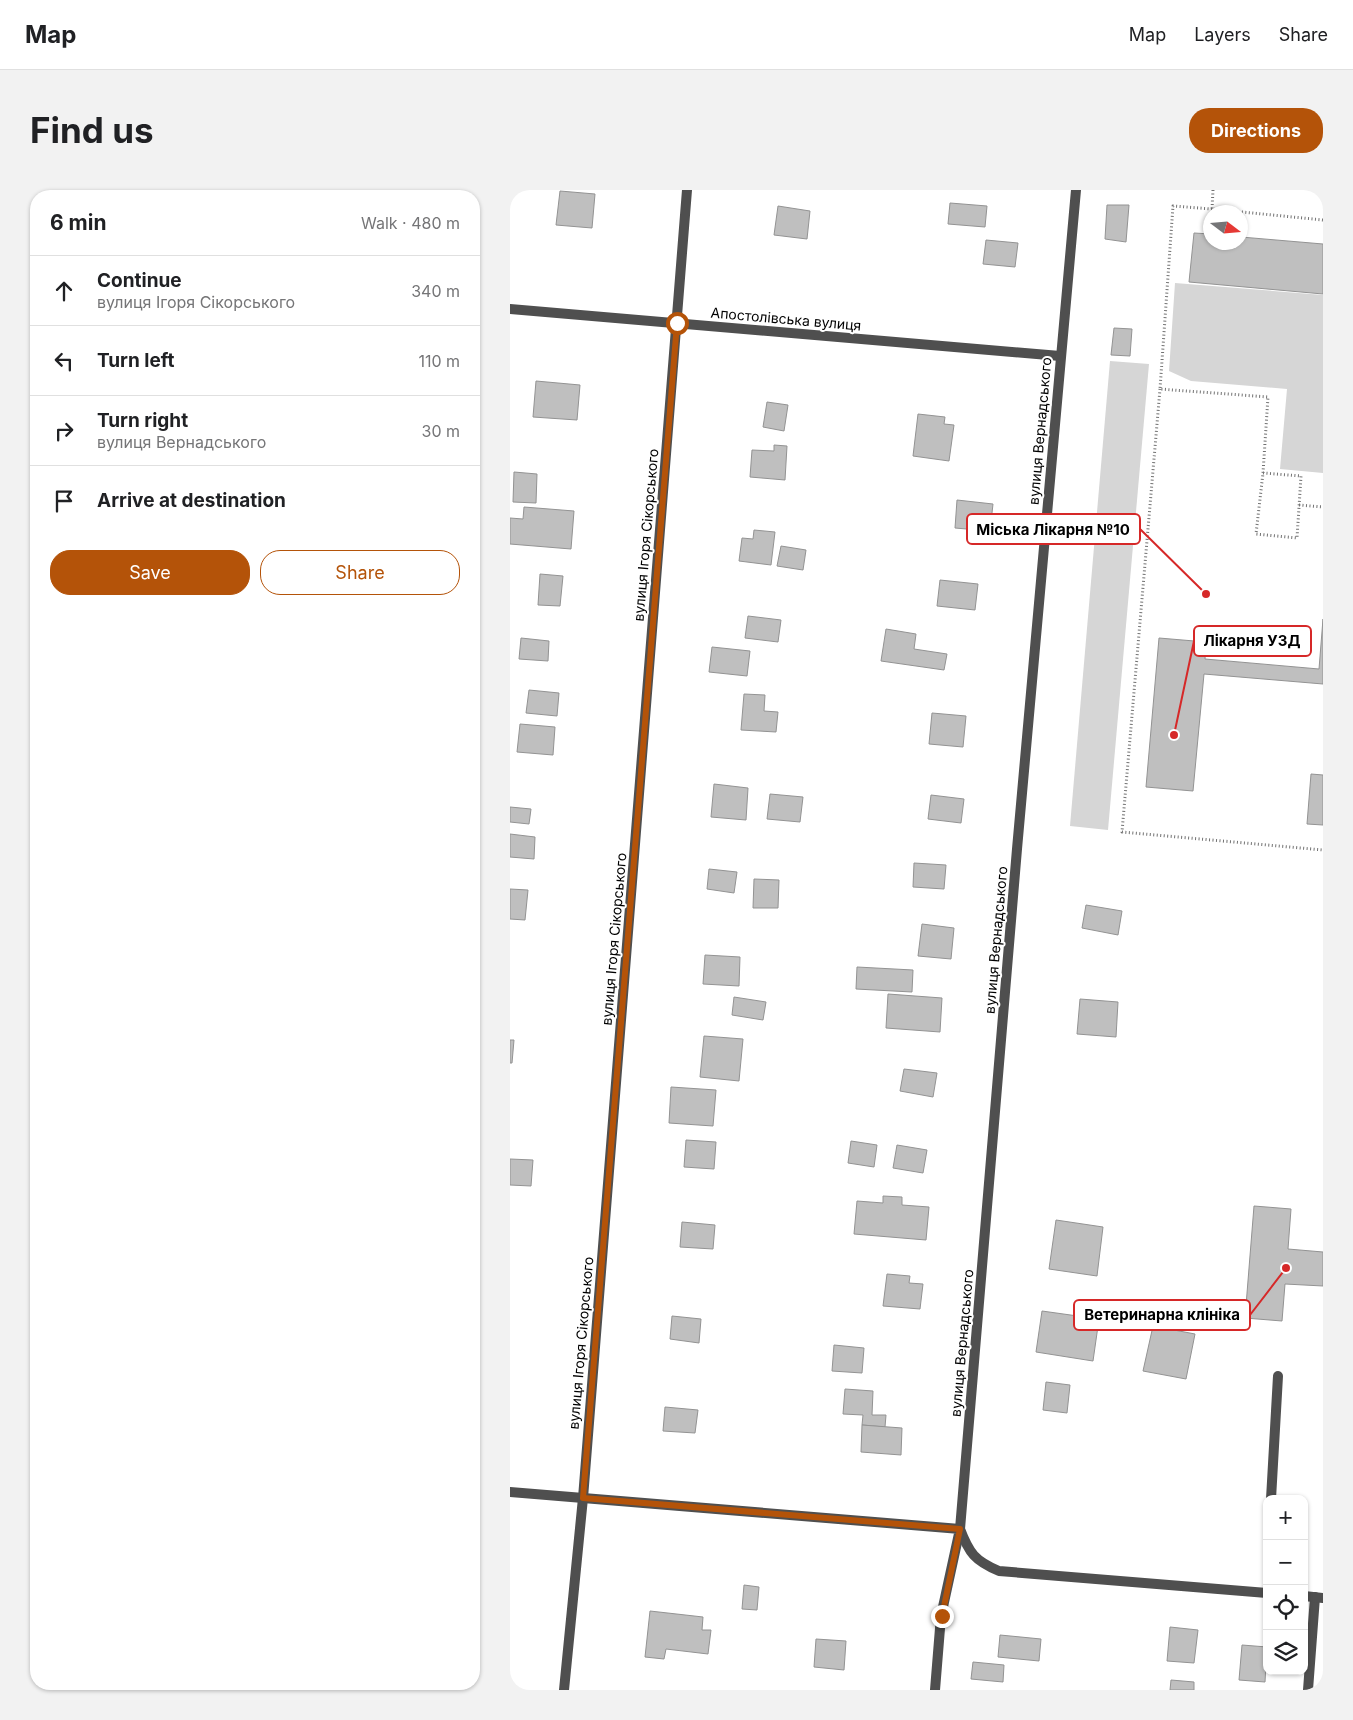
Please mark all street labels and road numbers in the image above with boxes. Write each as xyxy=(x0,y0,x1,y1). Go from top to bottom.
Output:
street label: Апостолівська вулиця xyxy=(710,303,862,334)
street label: вулиця Вернадського xyxy=(1025,356,1054,505)
street label: вулиця Ігоря Сікорського xyxy=(629,448,662,622)
street label: вулиця Ігоря Сікорського xyxy=(597,852,630,1026)
street label: вулиця Вернадського xyxy=(981,865,1010,1014)
street label: вулиця Ігоря Сікорського xyxy=(564,1256,597,1430)
street label: вулиця Вернадського xyxy=(947,1268,976,1417)

